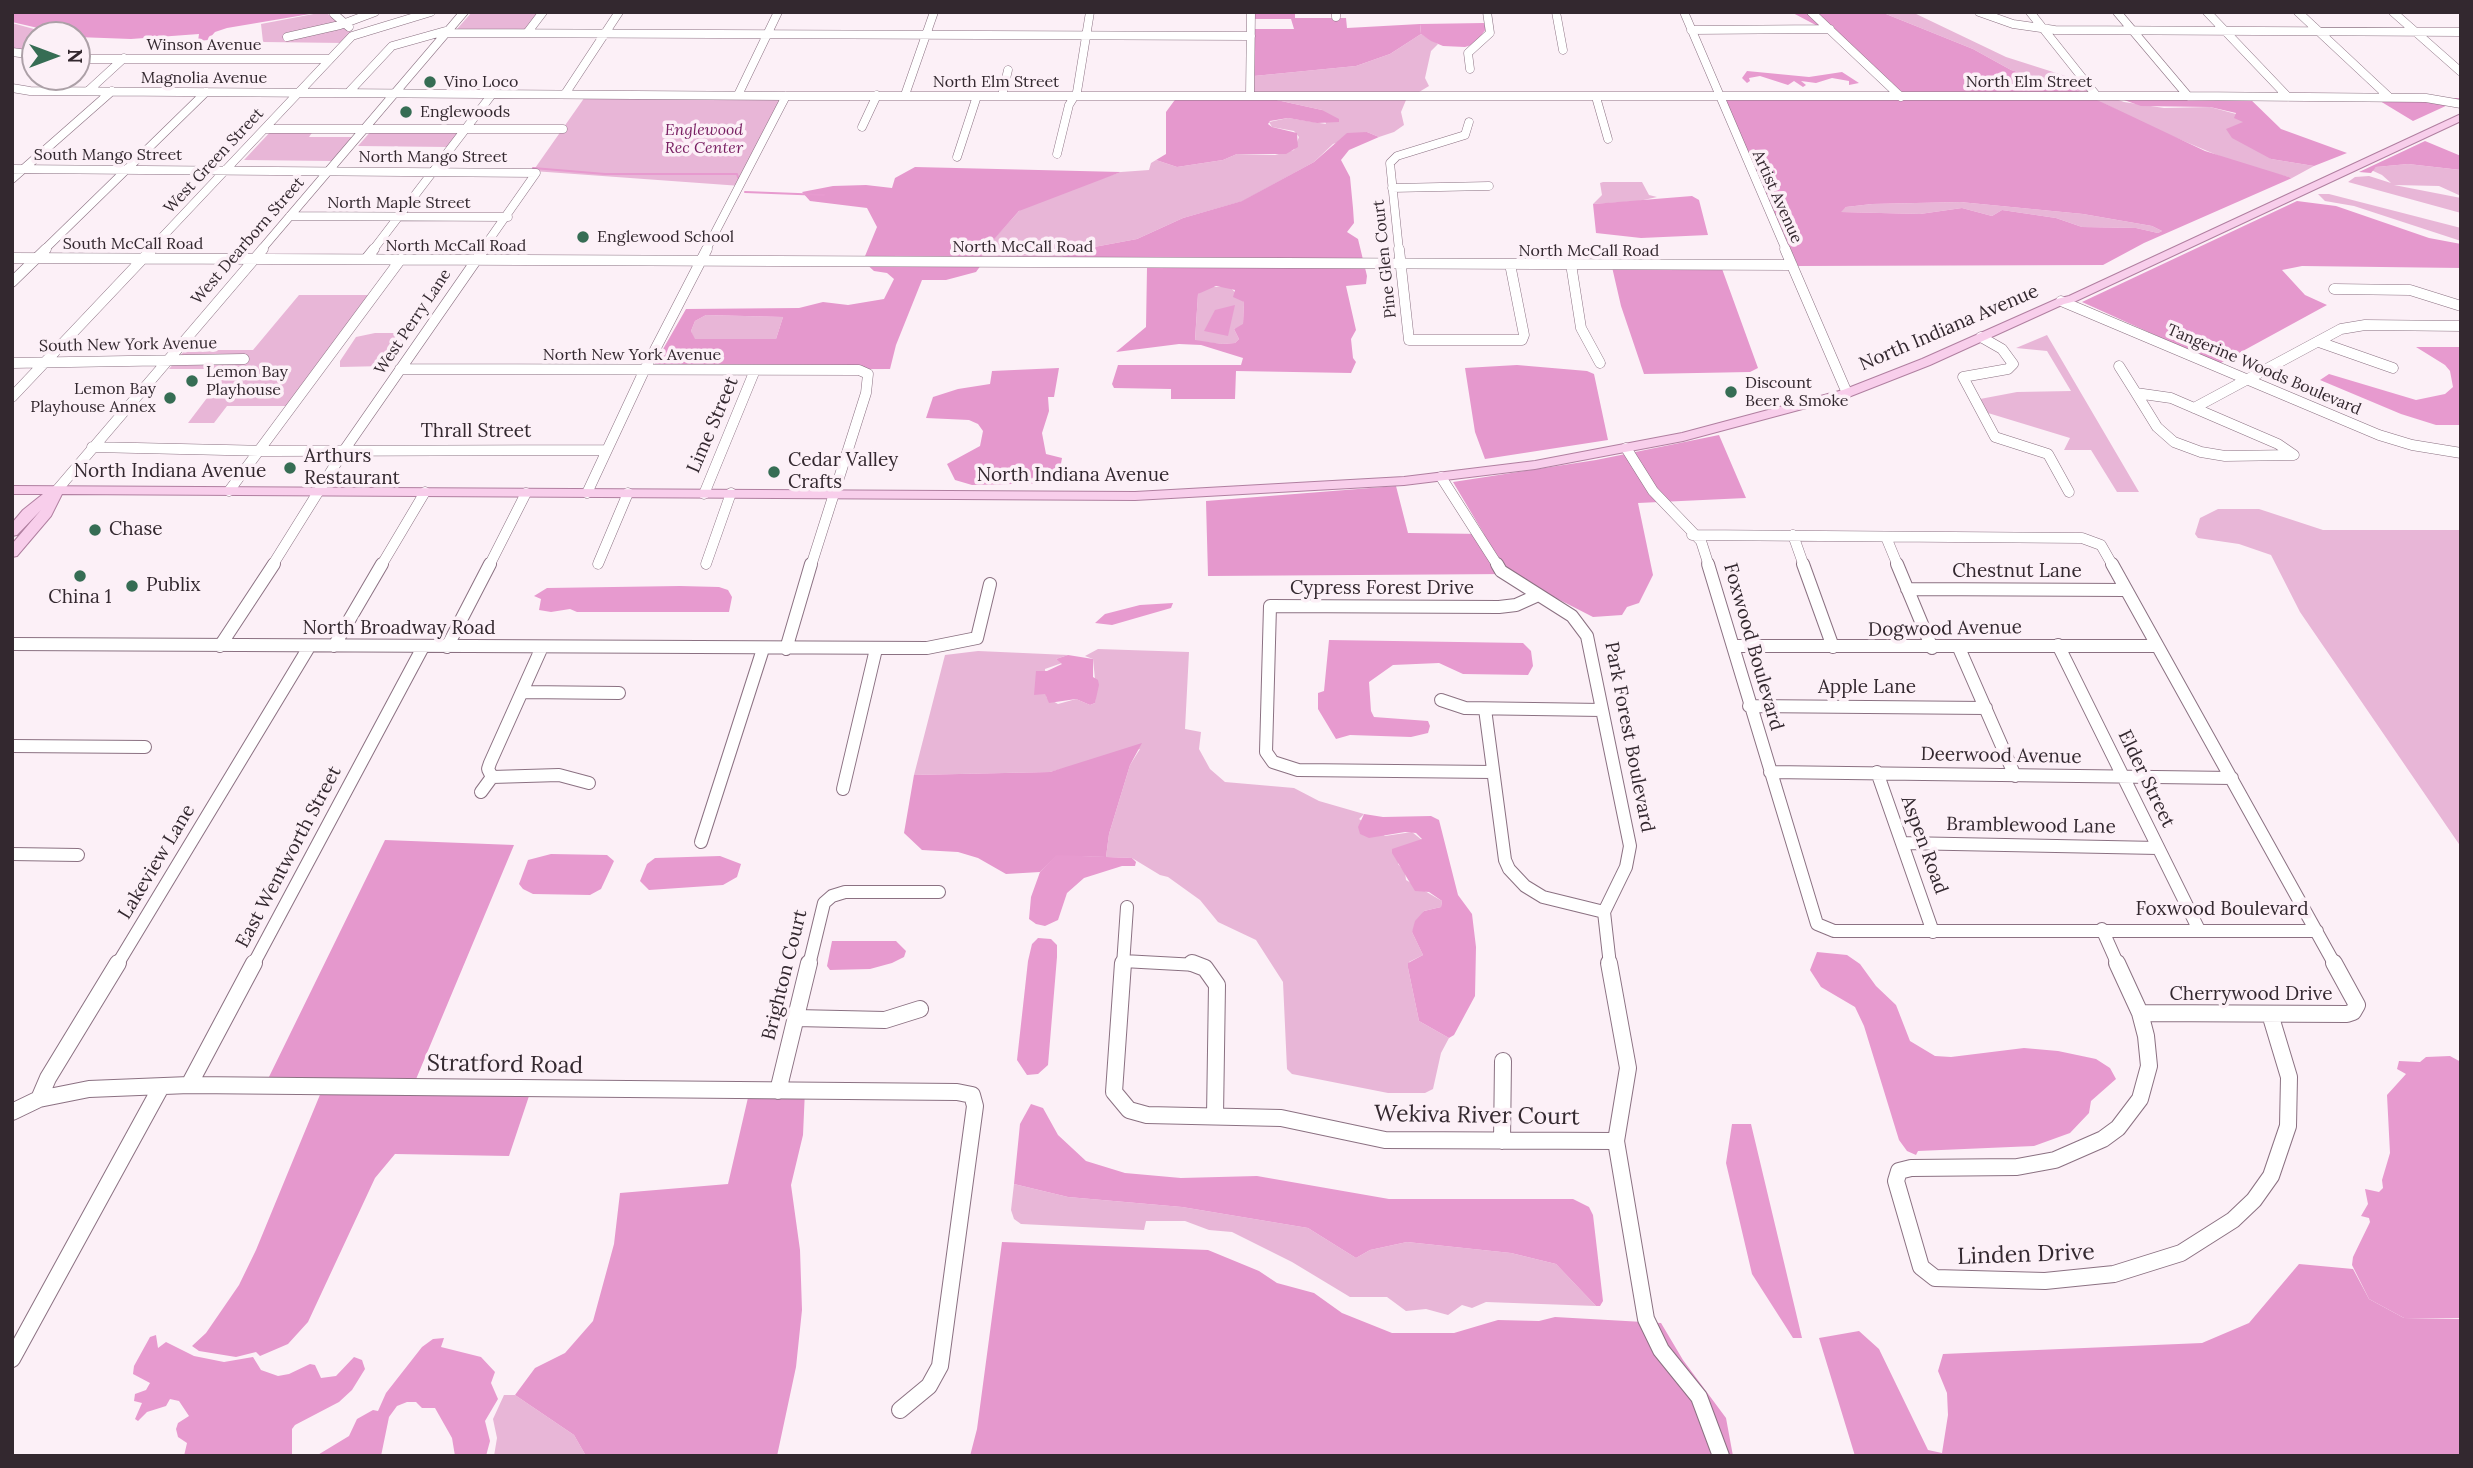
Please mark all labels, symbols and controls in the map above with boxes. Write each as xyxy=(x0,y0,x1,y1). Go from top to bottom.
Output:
north arrow xyxy=(21,21,91,91)
street label: Winson Avenue xyxy=(147,35,261,55)
text: N xyxy=(63,49,87,63)
street label: Magnolia Avenue xyxy=(141,68,267,88)
place label: Vino Loco xyxy=(444,72,518,92)
street label: North Elm Street xyxy=(933,72,1059,92)
street label: North Elm Street xyxy=(1966,72,2092,92)
marker: Vino Loco xyxy=(422,74,438,90)
place label: Englewoods xyxy=(420,102,510,122)
street label: West Green Street xyxy=(160,104,268,218)
marker: Englewoods xyxy=(398,104,414,120)
park label: Englewood Rec Center xyxy=(665,120,743,158)
street label: South Mango Street xyxy=(34,145,182,165)
street label: North Mango Street xyxy=(359,147,507,167)
street label: Artist Avenue xyxy=(1748,147,1806,247)
street label: West Dearborn Street xyxy=(188,173,308,309)
street label: North Maple Street xyxy=(327,193,471,213)
street label: Pine Glen Court xyxy=(1369,199,1401,319)
place label: Englewood School xyxy=(597,227,734,247)
marker: Englewood School xyxy=(575,229,591,245)
street label: South McCall Road xyxy=(63,234,203,254)
street label: North McCall Road xyxy=(386,236,526,256)
street label: North McCall Road xyxy=(953,237,1093,257)
street label: North McCall Road xyxy=(1519,241,1659,261)
street label: West Perry Lane xyxy=(371,266,455,378)
street label: North Indiana Avenue xyxy=(1856,280,2042,376)
street label: Tangerine Woods Boulevard xyxy=(2164,320,2364,420)
street label: South New York Avenue xyxy=(39,334,217,356)
street label: North New York Avenue xyxy=(543,345,721,365)
place label: Lemon Bay Playhouse xyxy=(206,362,288,400)
marker: Lemon Bay Playhouse xyxy=(184,373,200,389)
street label: Lime Street xyxy=(682,373,744,477)
place label: Discount Beer & Smoke xyxy=(1745,373,1848,411)
place label: Lemon Bay Playhouse Annex xyxy=(30,379,156,417)
marker: Discount Beer & Smoke xyxy=(1723,384,1739,400)
marker: Lemon Bay Playhouse Annex xyxy=(162,390,178,406)
street label: Thrall Street xyxy=(421,421,531,443)
place label: Arthurs Restaurant xyxy=(304,446,400,490)
place label: Cedar Valley Crafts xyxy=(788,450,898,494)
marker: Arthurs Restaurant xyxy=(282,460,298,476)
street label: North Indiana Avenue xyxy=(74,461,266,483)
marker: Cedar Valley Crafts xyxy=(766,464,782,480)
street label: North Indiana Avenue xyxy=(977,465,1169,487)
place label: Chase xyxy=(109,519,163,541)
marker: Chase xyxy=(87,522,103,538)
street label: Foxwood Boulevard xyxy=(1718,561,1788,733)
street label: Chestnut Lane xyxy=(1952,561,2082,583)
marker: China 1 xyxy=(72,568,88,584)
place label: Publix xyxy=(146,575,200,597)
marker: Publix xyxy=(124,578,140,594)
street label: Cypress Forest Drive xyxy=(1290,578,1474,600)
place label: China 1 xyxy=(48,587,112,609)
street label: Dogwood Avenue xyxy=(1868,616,2022,642)
street label: North Broadway Road xyxy=(302,618,496,640)
street label: Park Forest Boulevard xyxy=(1599,640,1659,834)
street label: Apple Lane xyxy=(1818,677,1916,699)
street label: Elder Street xyxy=(2113,726,2179,832)
street label: Deerwood Avenue xyxy=(1920,743,2082,769)
street label: East Wentworth Street xyxy=(231,762,347,952)
street label: Aspen Road xyxy=(1896,793,1952,897)
street label: Lakeview Lane xyxy=(114,800,200,924)
street label: Bramblewood Lane xyxy=(1946,813,2116,839)
street label: Foxwood Boulevard xyxy=(2135,899,2309,921)
street label: Brighton Court xyxy=(758,907,812,1043)
street label: Cherrywood Drive xyxy=(2170,984,2332,1006)
street label: Stratford Road xyxy=(427,1050,583,1080)
street label: Wekiva River Court xyxy=(1374,1100,1580,1132)
street label: Linden Drive xyxy=(1957,1239,2095,1271)

